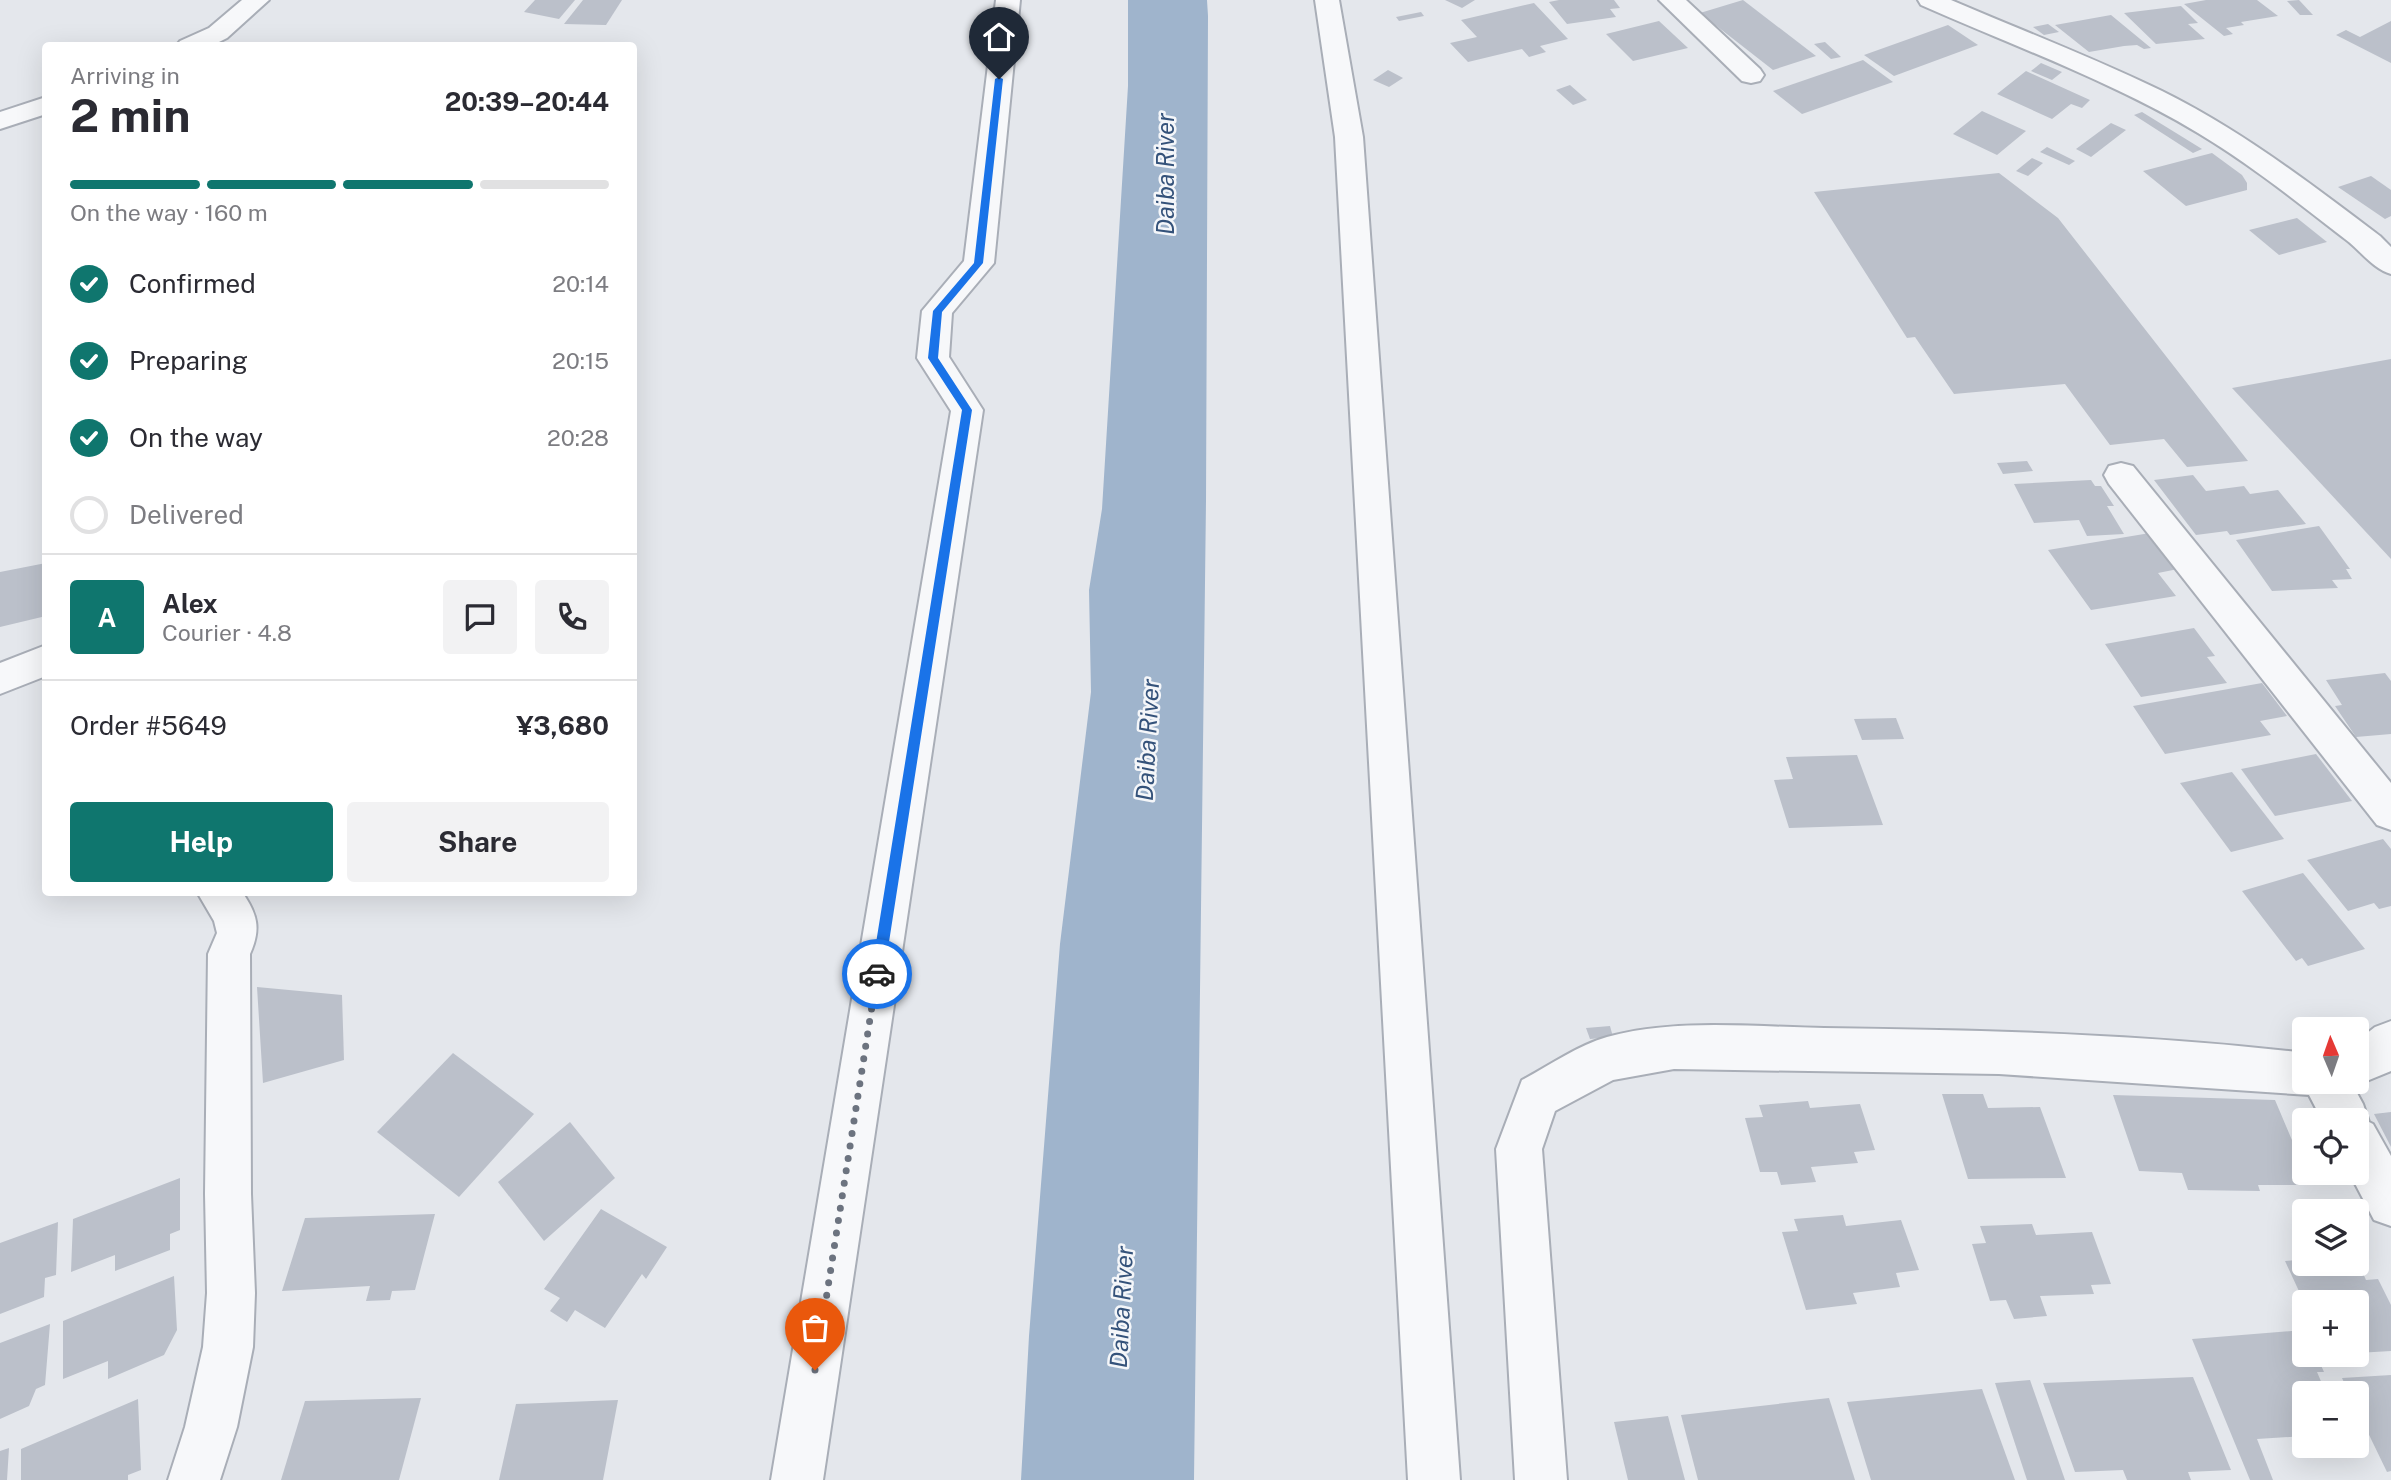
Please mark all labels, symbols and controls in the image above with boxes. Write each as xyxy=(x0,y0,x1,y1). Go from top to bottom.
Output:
pin xyxy=(969,7,1029,79)
icon: home xyxy=(980,18,1018,56)
text: Arriving in xyxy=(70,62,180,89)
text: 20:39–20:44 xyxy=(445,86,609,117)
text: 2 min xyxy=(70,88,190,142)
water label: Daiba River xyxy=(1151,112,1179,235)
text: On the way · 160 m xyxy=(70,199,268,226)
icon: check xyxy=(70,265,108,303)
text: Confirmed xyxy=(129,268,256,299)
text: 20:14 xyxy=(552,270,609,297)
icon: check xyxy=(70,342,108,380)
text: Preparing xyxy=(129,345,248,376)
text: 20:15 xyxy=(552,347,609,374)
icon: check xyxy=(70,419,108,457)
text: On the way xyxy=(129,422,263,453)
text: 20:28 xyxy=(547,424,609,451)
text: Delivered xyxy=(129,499,244,530)
button: chat xyxy=(443,580,517,654)
button: phone xyxy=(535,580,609,654)
text: Alex xyxy=(162,588,218,619)
text: A xyxy=(98,602,116,633)
text: Courier · 4.8 xyxy=(162,619,292,646)
water label: Daiba River xyxy=(1130,677,1164,802)
text: Order #5649 xyxy=(70,710,227,741)
text: ¥3,680 xyxy=(516,710,609,741)
button: Help xyxy=(70,802,333,882)
button: Share xyxy=(347,802,609,882)
courier xyxy=(842,939,912,1009)
icon: car xyxy=(858,955,896,993)
north arrow xyxy=(2292,1017,2370,1094)
map controls xyxy=(2292,1017,2369,1458)
button: locate xyxy=(2292,1108,2369,1185)
button: layers xyxy=(2292,1199,2369,1276)
water label: Daiba River xyxy=(1104,1244,1138,1369)
button: + xyxy=(2292,1290,2369,1367)
pin xyxy=(785,1298,845,1370)
icon: bag xyxy=(796,1309,834,1347)
button: − xyxy=(2292,1381,2369,1458)

